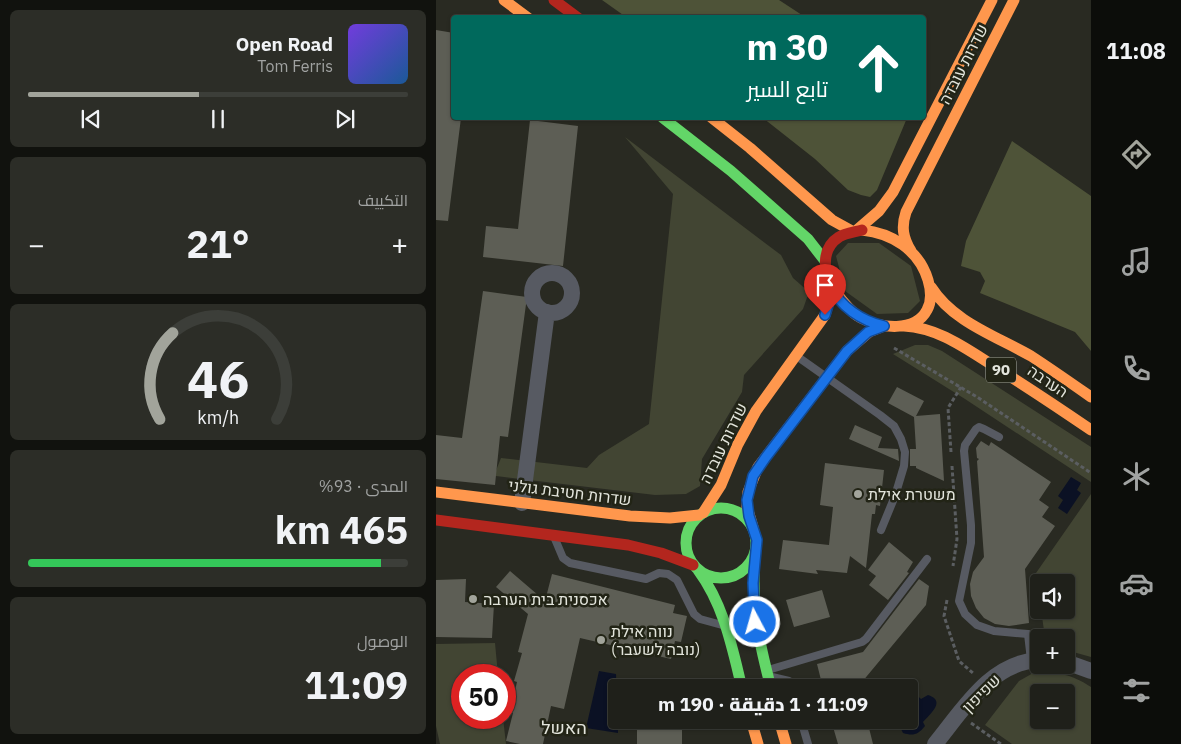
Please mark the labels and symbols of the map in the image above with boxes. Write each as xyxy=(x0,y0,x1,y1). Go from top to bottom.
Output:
street label: שדרות עובדה xyxy=(934,20,992,108)
pin xyxy=(804,264,846,315)
road number: 90 xyxy=(986,358,1016,382)
street label: הערבה xyxy=(1024,360,1072,402)
street label: שדרות עובדה xyxy=(695,399,751,487)
street label: שדרות חטיבת גולני xyxy=(507,475,633,509)
place label: משטרת אילת xyxy=(868,484,956,504)
marker: משטרת אילת xyxy=(852,488,864,500)
place label: אכסנית בית הערבה xyxy=(483,589,608,609)
marker: אכסנית בית הערבה xyxy=(467,593,479,605)
position arrow xyxy=(728,595,780,647)
place label: נווה אילת (נובה לשעבר) xyxy=(611,621,700,659)
marker: נווה אילת (נובה לשעבר) xyxy=(595,634,607,646)
speed limit sign: 50 xyxy=(451,664,516,729)
street label: שפיפון xyxy=(957,669,1005,717)
district label: האשל xyxy=(541,716,587,739)

